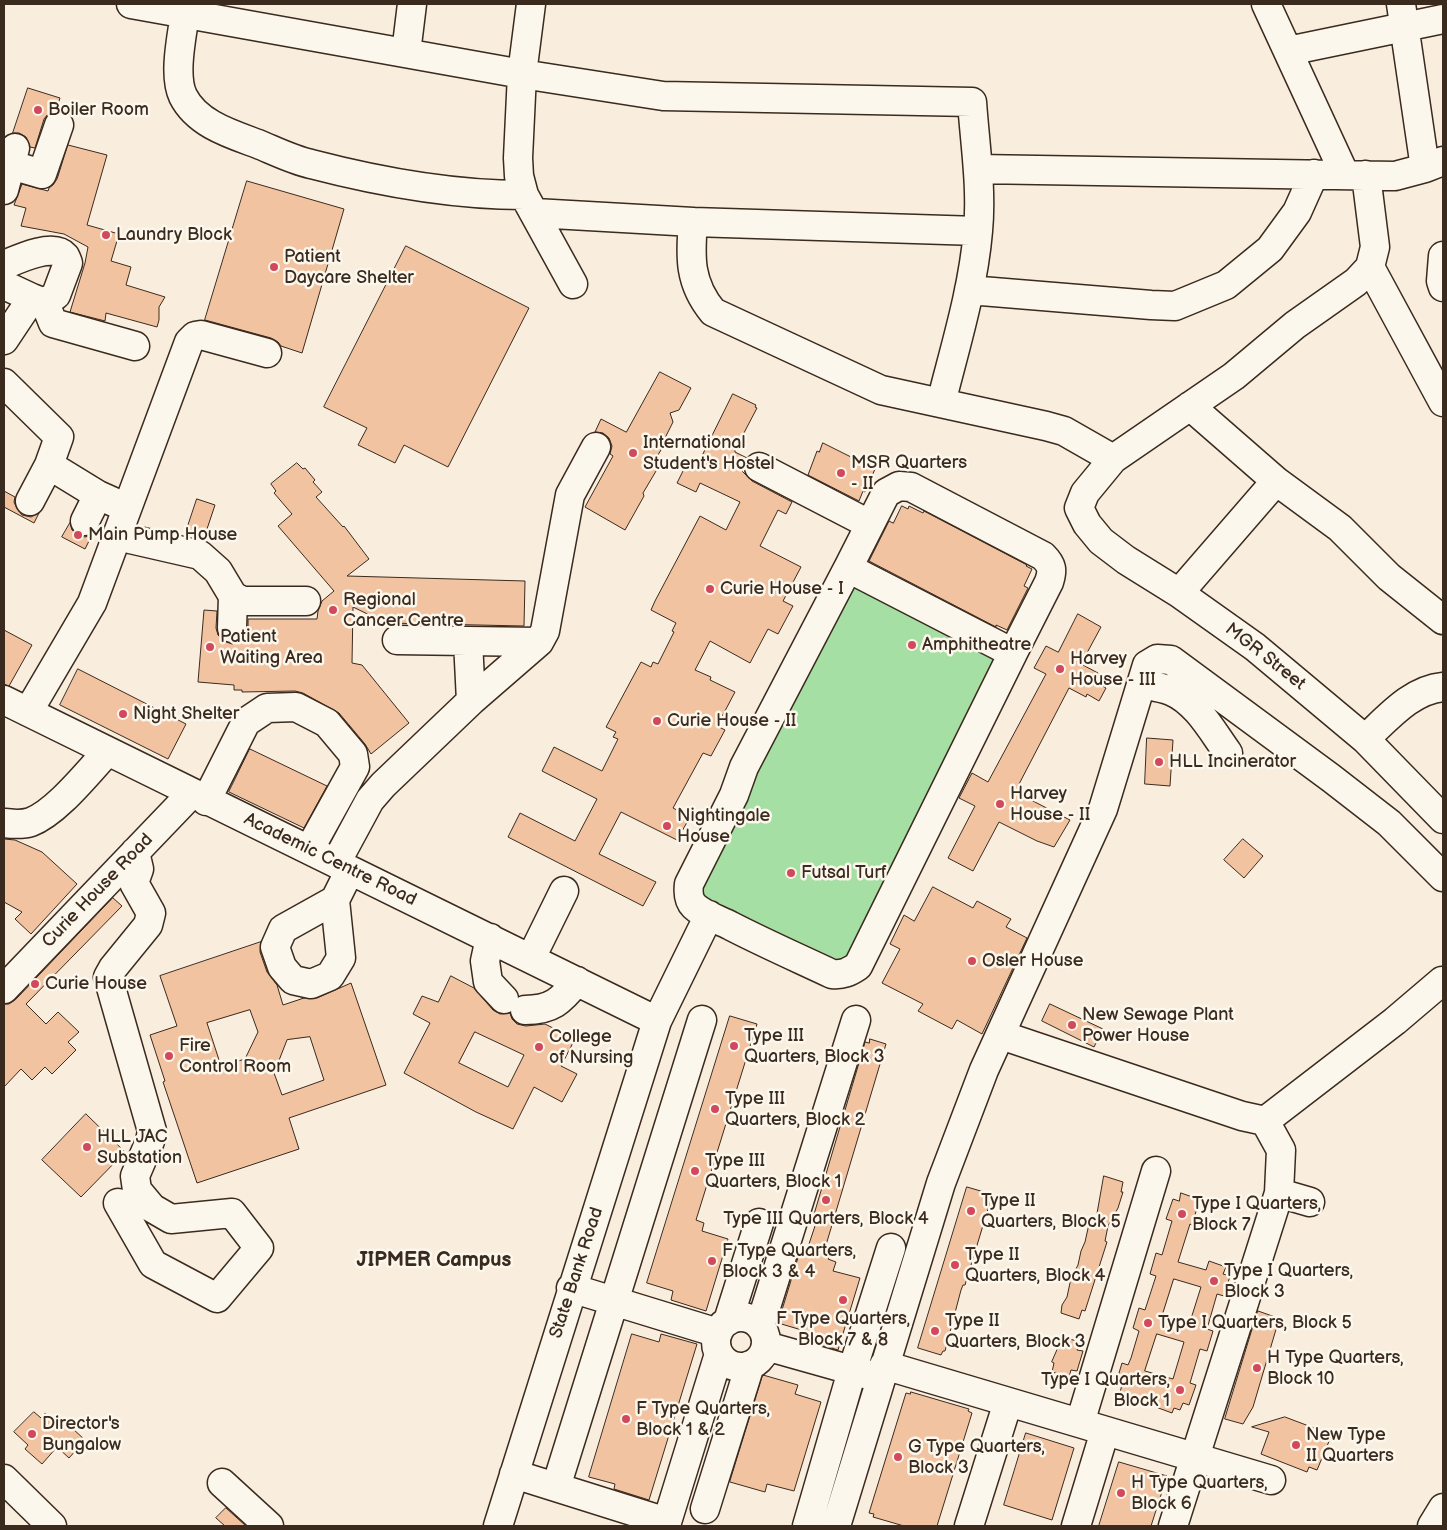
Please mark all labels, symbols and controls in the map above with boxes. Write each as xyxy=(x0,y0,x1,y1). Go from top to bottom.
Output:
place label: Boiler Room xyxy=(48,99,149,121)
marker: Boiler Room xyxy=(32,104,44,116)
place label: Laundry Block xyxy=(116,224,232,246)
marker: Laundry Block xyxy=(100,229,112,241)
place label: Patient Daycare Shelter xyxy=(284,246,414,288)
marker: Patient Daycare Shelter xyxy=(268,261,280,273)
place label: International Student's Hostel xyxy=(643,432,775,474)
marker: International Student's Hostel xyxy=(627,447,639,459)
place label: MSR Quarters - II xyxy=(851,452,967,494)
marker: MSR Quarters - II xyxy=(835,467,847,479)
place label: Main Pump House xyxy=(88,524,237,546)
marker: Main Pump House xyxy=(72,529,84,541)
place label: Curie House - I xyxy=(720,578,844,600)
marker: Curie House - I xyxy=(704,583,716,595)
place label: Regional Cancer Centre xyxy=(343,589,464,632)
marker: Regional Cancer Centre xyxy=(327,604,339,616)
street label: MGR Street xyxy=(1220,619,1310,695)
place label: Patient Waiting Area xyxy=(220,626,323,669)
place label: Amphitheatre xyxy=(922,634,1031,656)
marker: Amphitheatre xyxy=(906,639,918,651)
marker: Patient Waiting Area xyxy=(204,641,216,653)
place label: Harvey House - III xyxy=(1070,648,1156,691)
marker: Harvey House - III xyxy=(1054,663,1066,675)
place label: Night Shelter xyxy=(133,703,239,725)
marker: Night Shelter xyxy=(117,708,129,720)
place label: Curie House - II xyxy=(667,710,796,732)
marker: Curie House - II xyxy=(651,715,663,727)
place label: HLL Incinerator xyxy=(1169,751,1296,773)
marker: HLL Incinerator xyxy=(1153,756,1165,768)
place label: Harvey House - II xyxy=(1010,783,1090,826)
marker: Harvey House - II xyxy=(994,798,1006,810)
place label: Nightingale House xyxy=(677,805,770,848)
street label: Academic Centre Road xyxy=(240,809,420,911)
marker: Nightingale House xyxy=(661,820,673,832)
street label: Curie House Road xyxy=(38,829,158,953)
place label: Futsal Turf xyxy=(801,862,886,884)
marker: Futsal Turf xyxy=(785,867,797,879)
place label: Osler House xyxy=(982,950,1083,972)
marker: Osler House xyxy=(966,955,978,967)
place label: Curie House xyxy=(45,973,147,995)
marker: Curie House xyxy=(29,978,41,990)
place label: New Sewage Plant Power House xyxy=(1082,1004,1234,1046)
marker: New Sewage Plant Power House xyxy=(1066,1019,1078,1031)
place label: Type III Quarters, Block 3 xyxy=(744,1025,885,1068)
place label: College of Nursing xyxy=(549,1026,633,1068)
place label: Fire Control Room xyxy=(179,1035,291,1078)
marker: Type III Quarters, Block 3 xyxy=(728,1040,740,1052)
marker: College of Nursing xyxy=(533,1041,545,1053)
marker: Fire Control Room xyxy=(163,1050,175,1062)
place label: Type III Quarters, Block 2 xyxy=(725,1088,865,1130)
marker: Type III Quarters, Block 2 xyxy=(709,1103,721,1115)
place label: HLL JAC Substation xyxy=(97,1126,182,1168)
marker: HLL JAC Substation xyxy=(81,1141,93,1153)
place label: Type III Quarters, Block 1 xyxy=(705,1150,842,1192)
marker: Type III Quarters, Block 1 xyxy=(689,1165,701,1177)
place label: Type II Quarters, Block 5 xyxy=(981,1190,1121,1232)
place label: Type I Quarters, Block 7 xyxy=(1192,1193,1321,1236)
marker: Type III Quarters, Block 4 xyxy=(820,1194,832,1206)
street label: State Bank Road xyxy=(546,1205,608,1341)
marker: Type II Quarters, Block 5 xyxy=(965,1205,977,1217)
place label: Type III Quarters, Block 4 xyxy=(723,1208,929,1230)
marker: Type I Quarters, Block 7 xyxy=(1176,1208,1188,1220)
place label: F Type Quarters, Block 3 & 4 xyxy=(722,1240,856,1282)
place label: Type II Quarters, Block 4 xyxy=(965,1244,1106,1286)
district label: JIPMER Campus xyxy=(357,1249,511,1273)
marker: F Type Quarters, Block 3 & 4 xyxy=(706,1255,718,1267)
marker: Type II Quarters, Block 4 xyxy=(949,1259,961,1271)
place label: Type I Quarters, Block 3 xyxy=(1224,1260,1353,1302)
marker: Type I Quarters, Block 3 xyxy=(1208,1275,1220,1287)
marker: F Type Quarters, Block 7 & 8 xyxy=(837,1294,849,1306)
place label: F Type Quarters, Block 7 & 8 xyxy=(776,1308,910,1350)
place label: Type II Quarters, Block 3 xyxy=(945,1310,1086,1352)
place label: Type I Quarters, Block 5 xyxy=(1158,1312,1352,1334)
marker: Type I Quarters, Block 5 xyxy=(1142,1317,1154,1329)
marker: Type II Quarters, Block 3 xyxy=(929,1325,941,1337)
place label: H Type Quarters, Block 10 xyxy=(1267,1347,1404,1390)
marker: H Type Quarters, Block 10 xyxy=(1251,1362,1263,1374)
place label: Type I Quarters, Block 1 xyxy=(1041,1369,1170,1412)
marker: Type I Quarters, Block 1 xyxy=(1174,1384,1186,1396)
place label: F Type Quarters, Block 1 & 2 xyxy=(636,1398,770,1440)
place label: Director's Bungalow xyxy=(42,1413,121,1456)
marker: F Type Quarters, Block 1 & 2 xyxy=(620,1413,632,1425)
place label: New Type II Quarters xyxy=(1306,1424,1394,1466)
marker: Director's Bungalow xyxy=(26,1428,38,1440)
place label: G Type Quarters, Block 3 xyxy=(908,1436,1045,1478)
marker: New Type II Quarters xyxy=(1290,1439,1302,1451)
marker: G Type Quarters, Block 3 xyxy=(892,1451,904,1463)
place label: H Type Quarters, Block 6 xyxy=(1131,1472,1268,1515)
marker: H Type Quarters, Block 6 xyxy=(1115,1487,1127,1499)

